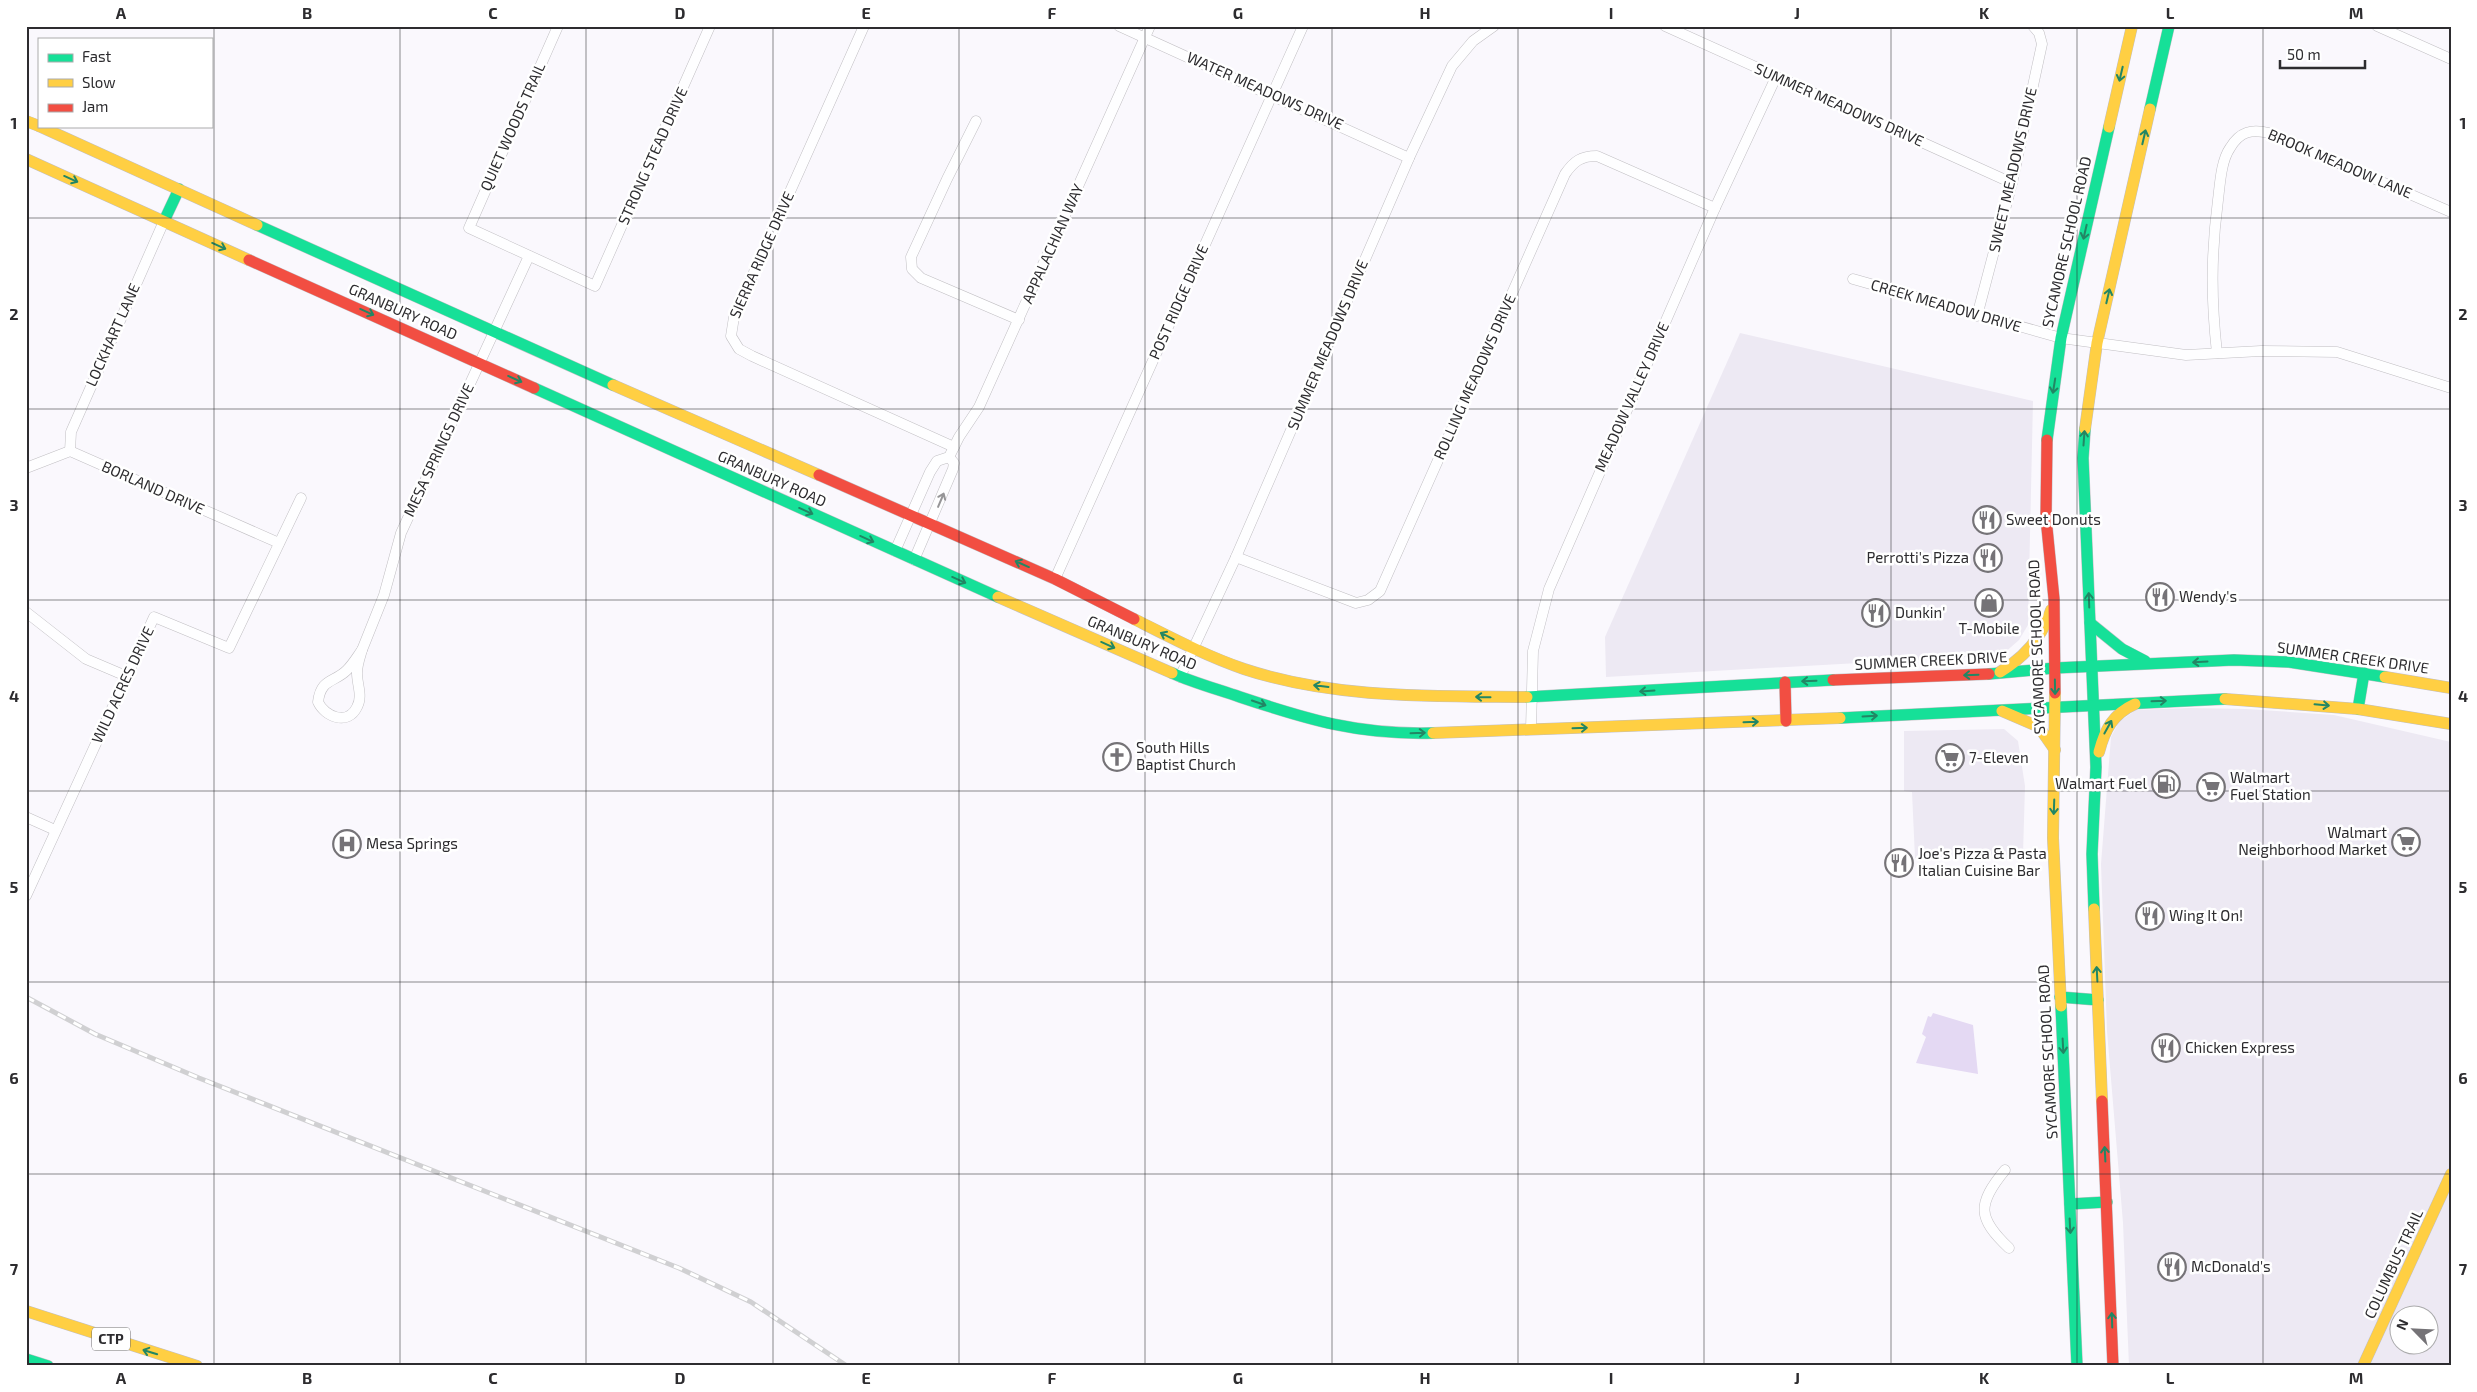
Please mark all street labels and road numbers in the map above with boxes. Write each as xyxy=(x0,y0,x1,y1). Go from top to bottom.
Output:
street label: WATER MEADOWS DRIVE xyxy=(1184,47,1347,133)
street label: QUIET WOODS TRAIL xyxy=(476,59,549,194)
street label: SUMMER MEADOWS DRIVE xyxy=(1752,59,1927,150)
street label: STRONG STEAD DRIVE xyxy=(614,84,691,227)
street label: SWEET MEADOWS DRIVE xyxy=(1984,86,2040,254)
street label: BROOK MEADOW LANE xyxy=(2266,125,2415,202)
street label: SYCAMORE SCHOOL ROAD xyxy=(2038,154,2094,329)
street label: APPALACHIAN WAY xyxy=(1018,180,1087,306)
street label: SIERRA RIDGE DRIVE xyxy=(725,189,797,321)
street label: POST RIDGE DRIVE xyxy=(1145,241,1212,362)
street label: SUMMER MEADOWS DRIVE xyxy=(1283,257,1371,432)
street label: CREEK MEADOW DRIVE xyxy=(1869,275,2024,335)
street label: GRANBURY ROAD xyxy=(346,279,461,343)
street label: LOCKHART LANE xyxy=(81,280,143,389)
street label: ROLLING MEADOWS DRIVE xyxy=(1429,291,1519,462)
street label: MEADOW VALLEY DRIVE xyxy=(1590,319,1672,474)
street label: MESA SPRINGS DRIVE xyxy=(399,380,477,519)
street label: GRANBURY ROAD xyxy=(715,446,830,510)
street label: BORLAND DRIVE xyxy=(99,456,207,518)
street label: SYCAMORE SCHOOL ROAD xyxy=(2024,559,2048,735)
street label: GRANBURY ROAD xyxy=(1085,611,1200,673)
street label: WILD ACRES DRIVE xyxy=(87,623,157,746)
street label: SUMMER CREEK DRIVE xyxy=(2276,637,2430,677)
street label: SUMMER CREEK DRIVE xyxy=(1854,647,2008,673)
street label: SYCAMORE SCHOOL ROAD xyxy=(2033,964,2061,1140)
street label: COLUMBUS TRAIL xyxy=(2360,1206,2426,1321)
road number: CTP xyxy=(92,1328,130,1350)

